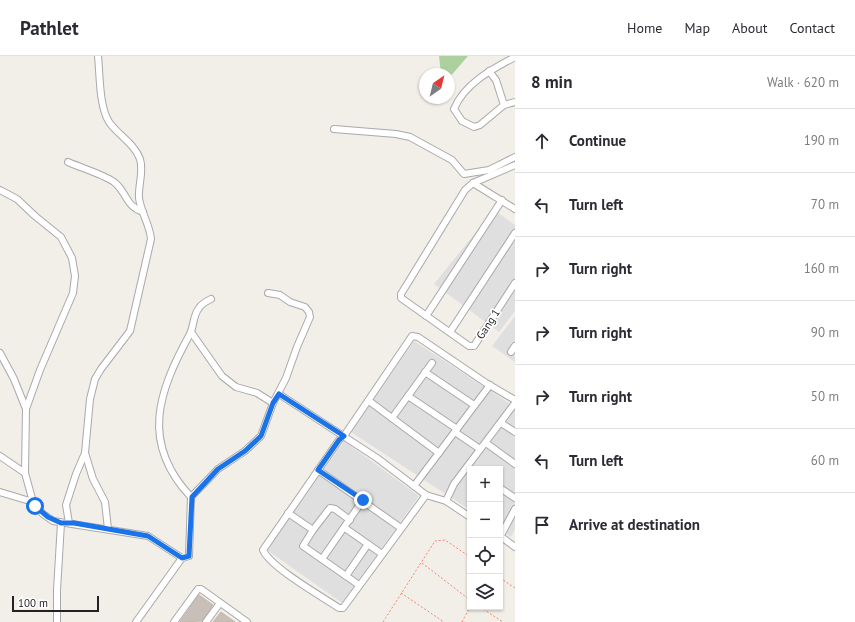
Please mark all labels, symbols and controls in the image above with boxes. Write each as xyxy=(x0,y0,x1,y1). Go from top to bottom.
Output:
text: Pathlet xyxy=(20,16,79,40)
text: Home xyxy=(627,19,662,37)
text: Map xyxy=(684,19,710,37)
text: About xyxy=(732,19,768,37)
text: Contact xyxy=(790,19,835,37)
north arrow xyxy=(419,68,455,104)
text: 8 min xyxy=(531,71,572,93)
text: Walk · 620 m xyxy=(767,74,839,91)
icon: ahead xyxy=(531,130,553,152)
text: Continue xyxy=(569,131,626,150)
text: 190 m xyxy=(804,132,839,149)
icon: left xyxy=(531,194,553,216)
text: Turn left xyxy=(569,195,623,214)
text: 70 m xyxy=(811,196,839,213)
icon: right xyxy=(531,258,553,280)
text: Turn right xyxy=(569,259,632,278)
text: 160 m xyxy=(804,260,839,277)
street label: Gang 1 xyxy=(473,306,503,342)
icon: right xyxy=(531,322,553,344)
text: Turn right xyxy=(569,323,632,342)
text: 90 m xyxy=(811,324,839,341)
icon: right xyxy=(531,386,553,408)
text: Turn right xyxy=(569,387,632,406)
text: 50 m xyxy=(811,388,839,405)
icon: left xyxy=(531,450,553,472)
text: Turn left xyxy=(569,451,623,470)
text: 60 m xyxy=(811,452,839,469)
map controls xyxy=(467,466,503,610)
button: + xyxy=(467,466,503,502)
route end xyxy=(354,491,372,509)
route start xyxy=(26,497,44,515)
button: − xyxy=(467,502,503,538)
icon: arrive xyxy=(531,514,553,536)
text: Arrive at destination xyxy=(569,515,700,534)
button: locate xyxy=(467,538,503,574)
button: layers xyxy=(467,574,503,610)
scale bar xyxy=(12,594,99,613)
text: 100 m xyxy=(18,596,48,610)

